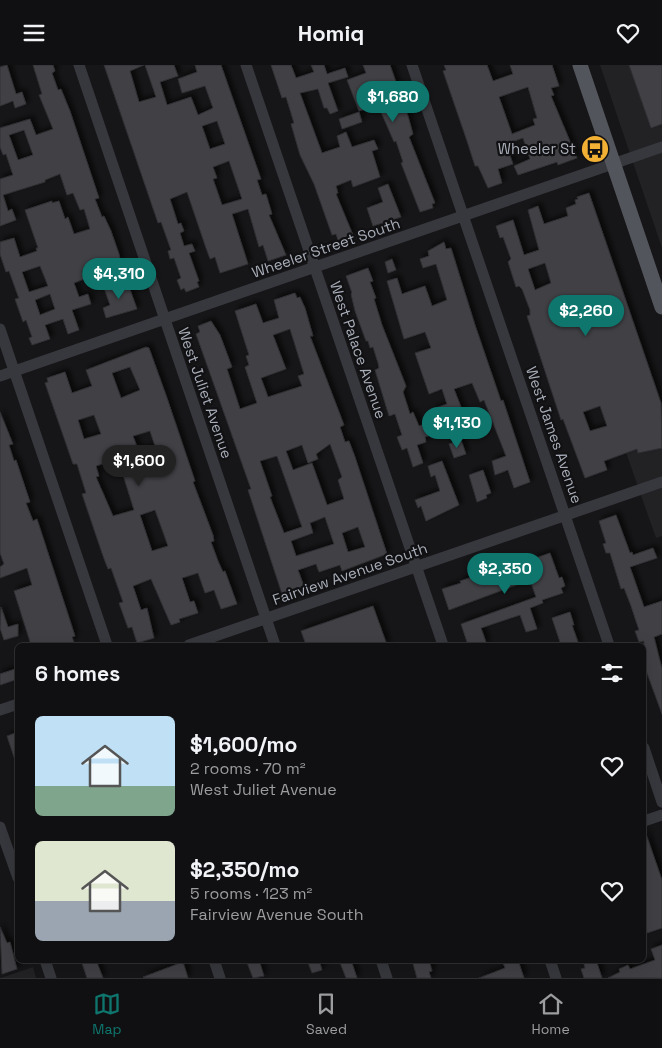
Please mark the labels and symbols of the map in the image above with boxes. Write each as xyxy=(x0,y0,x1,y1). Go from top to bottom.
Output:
pin: $1,680 xyxy=(352,80,434,123)
bus stop icon: Wheeler St xyxy=(580,134,610,164)
place label: Wheeler St xyxy=(498,139,576,158)
street label: Wheeler Street South xyxy=(249,213,402,282)
pin: $4,310 xyxy=(78,257,160,300)
street label: West Palace Avenue xyxy=(326,279,391,421)
pin: $2,260 xyxy=(545,295,627,337)
street label: West Juliet Avenue xyxy=(174,325,237,461)
street label: West James Avenue xyxy=(522,364,587,506)
pin: $1,130 xyxy=(416,407,498,449)
pin: $1,600 xyxy=(98,445,180,487)
street label: Fairview Avenue South xyxy=(270,538,430,609)
pin: $2,350 xyxy=(464,553,546,595)

